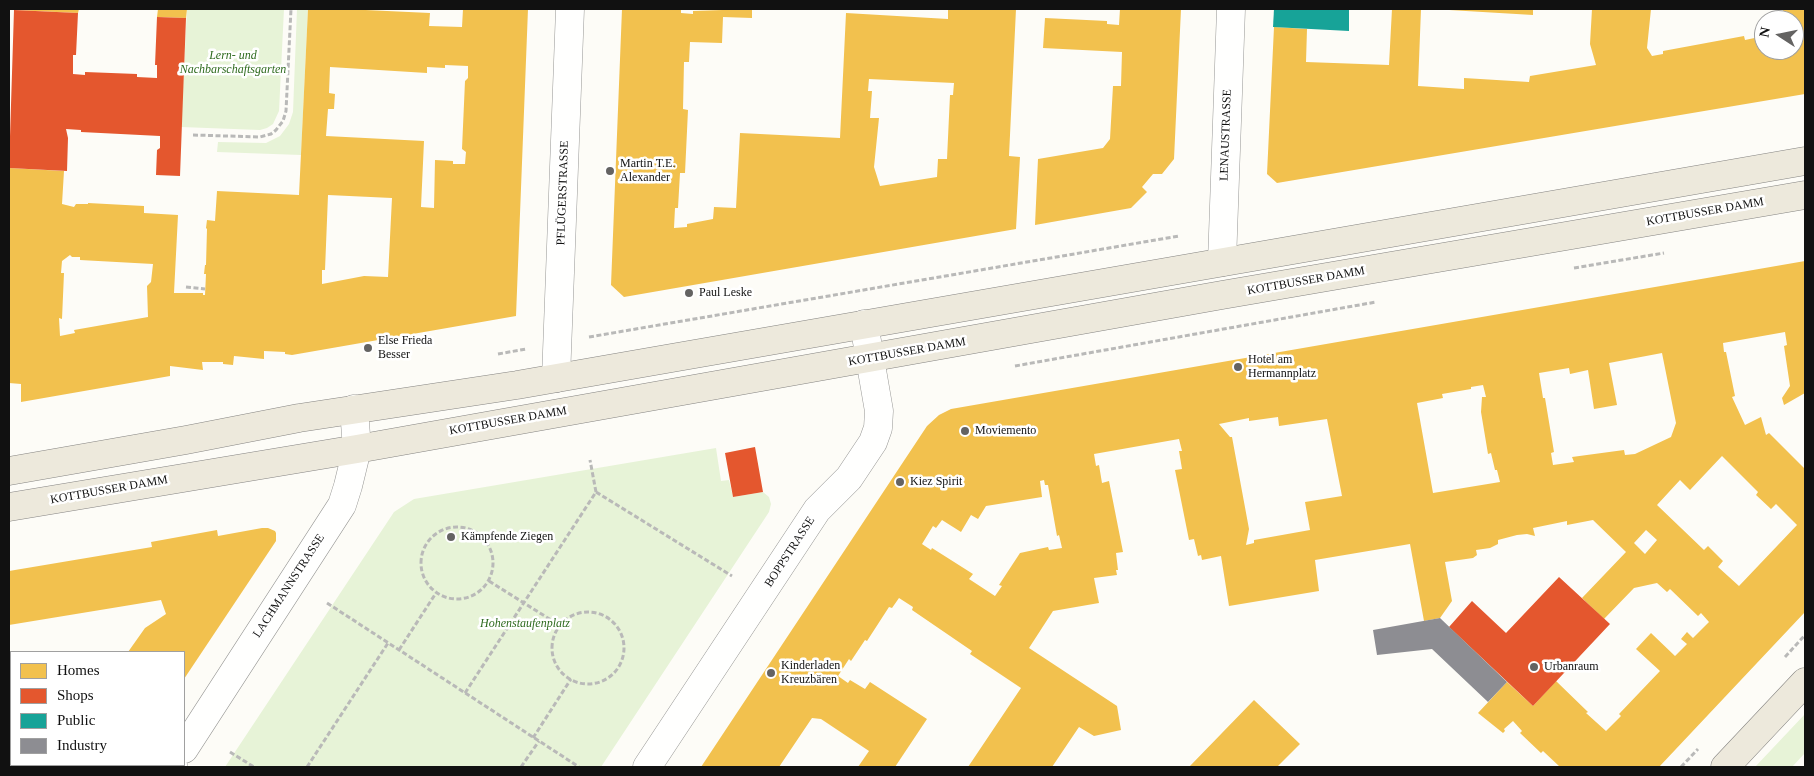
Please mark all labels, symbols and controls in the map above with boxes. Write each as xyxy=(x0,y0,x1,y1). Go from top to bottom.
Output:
north arrow xyxy=(1754,10,1804,60)
text: N xyxy=(1756,26,1773,39)
park label: Lern- und Nachbarschaftsgarten xyxy=(180,49,286,77)
street label: LENAUSTRASSE xyxy=(1217,89,1235,181)
street label: PFLÜGERSTRASSE xyxy=(554,140,572,246)
place label: Martin T.E. Alexander xyxy=(620,157,675,185)
marker: Martin T.E. Alexander xyxy=(604,165,616,177)
street label: KOTTBUSSER DAMM xyxy=(1645,195,1765,229)
street label: KOTTBUSSER DAMM xyxy=(1246,264,1366,298)
place label: Paul Leske xyxy=(699,286,752,300)
marker: Paul Leske xyxy=(683,287,695,299)
place label: Else Frieda Besser xyxy=(378,334,432,362)
street label: KOTTBUSSER DAMM xyxy=(847,335,967,369)
marker: Else Frieda Besser xyxy=(362,342,374,354)
place label: Hotel am Hermannplatz xyxy=(1248,353,1316,381)
marker: Hotel am Hermannplatz xyxy=(1232,361,1244,373)
street label: KOTTBUSSER DAMM xyxy=(448,404,568,438)
place label: Moviemento xyxy=(975,424,1036,438)
marker: Moviemento xyxy=(959,425,971,437)
street label: KOTTBUSSER DAMM xyxy=(49,473,169,507)
place label: Kiez Spirit xyxy=(910,475,962,489)
marker: Kiez Spirit xyxy=(894,476,906,488)
street label: BOPPSTRASSE xyxy=(762,514,818,590)
place label: Kämpfende Ziegen xyxy=(461,530,553,544)
street label: LACHMANNSTRASSE xyxy=(250,531,328,641)
marker: Kämpfende Ziegen xyxy=(445,531,457,543)
park label: Hohenstaufenplatz xyxy=(480,617,570,631)
legend xyxy=(10,651,185,766)
place label: Kinderladen Kreuzbären xyxy=(781,659,840,687)
place label: Urbanraum xyxy=(1544,660,1599,674)
marker: Urbanraum xyxy=(1528,661,1540,673)
text: Homes xyxy=(57,662,100,678)
marker: Kinderladen Kreuzbären xyxy=(765,667,777,679)
text: Shops xyxy=(57,687,94,703)
text: Public xyxy=(57,712,95,728)
text: Industry xyxy=(57,737,107,753)

